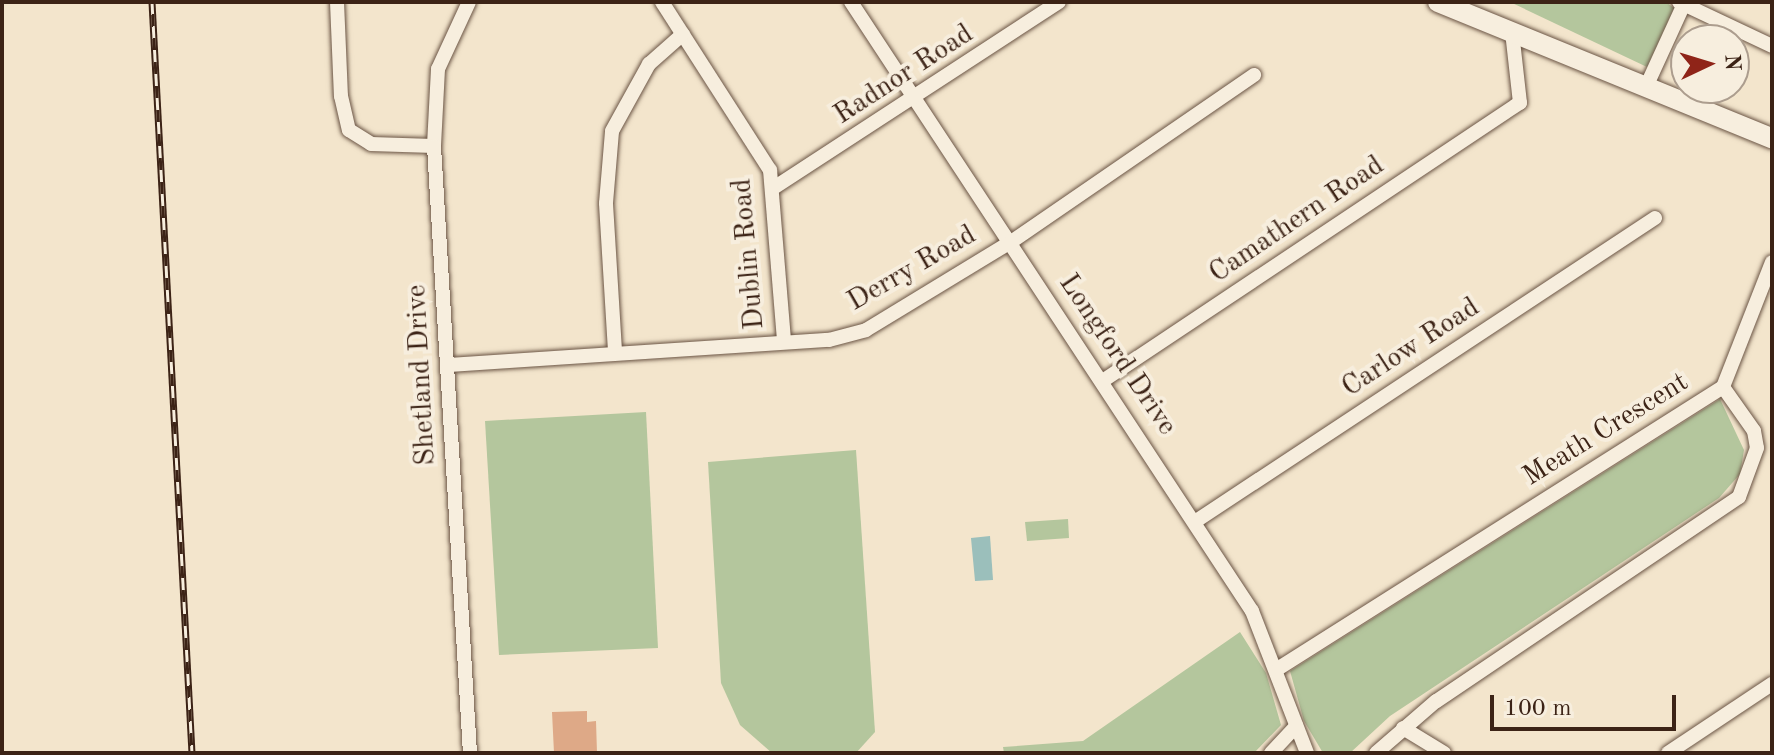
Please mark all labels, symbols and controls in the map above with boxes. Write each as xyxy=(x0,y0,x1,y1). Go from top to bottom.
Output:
street label: Radnor Road xyxy=(828,18,980,132)
north arrow xyxy=(1670,24,1750,104)
text: N xyxy=(1720,53,1744,72)
street label: Camathern Road xyxy=(1203,149,1391,291)
street label: Dublin Road xyxy=(726,177,772,331)
street label: Derry Road xyxy=(842,219,982,319)
street label: Longford Drive xyxy=(1051,268,1183,442)
street label: Shetland Drive xyxy=(400,283,444,467)
street label: Carlow Road xyxy=(1336,291,1486,405)
street label: Meath Crescent xyxy=(1517,366,1695,494)
scale bar xyxy=(1494,679,1680,729)
text: 100 m xyxy=(1504,697,1572,721)

